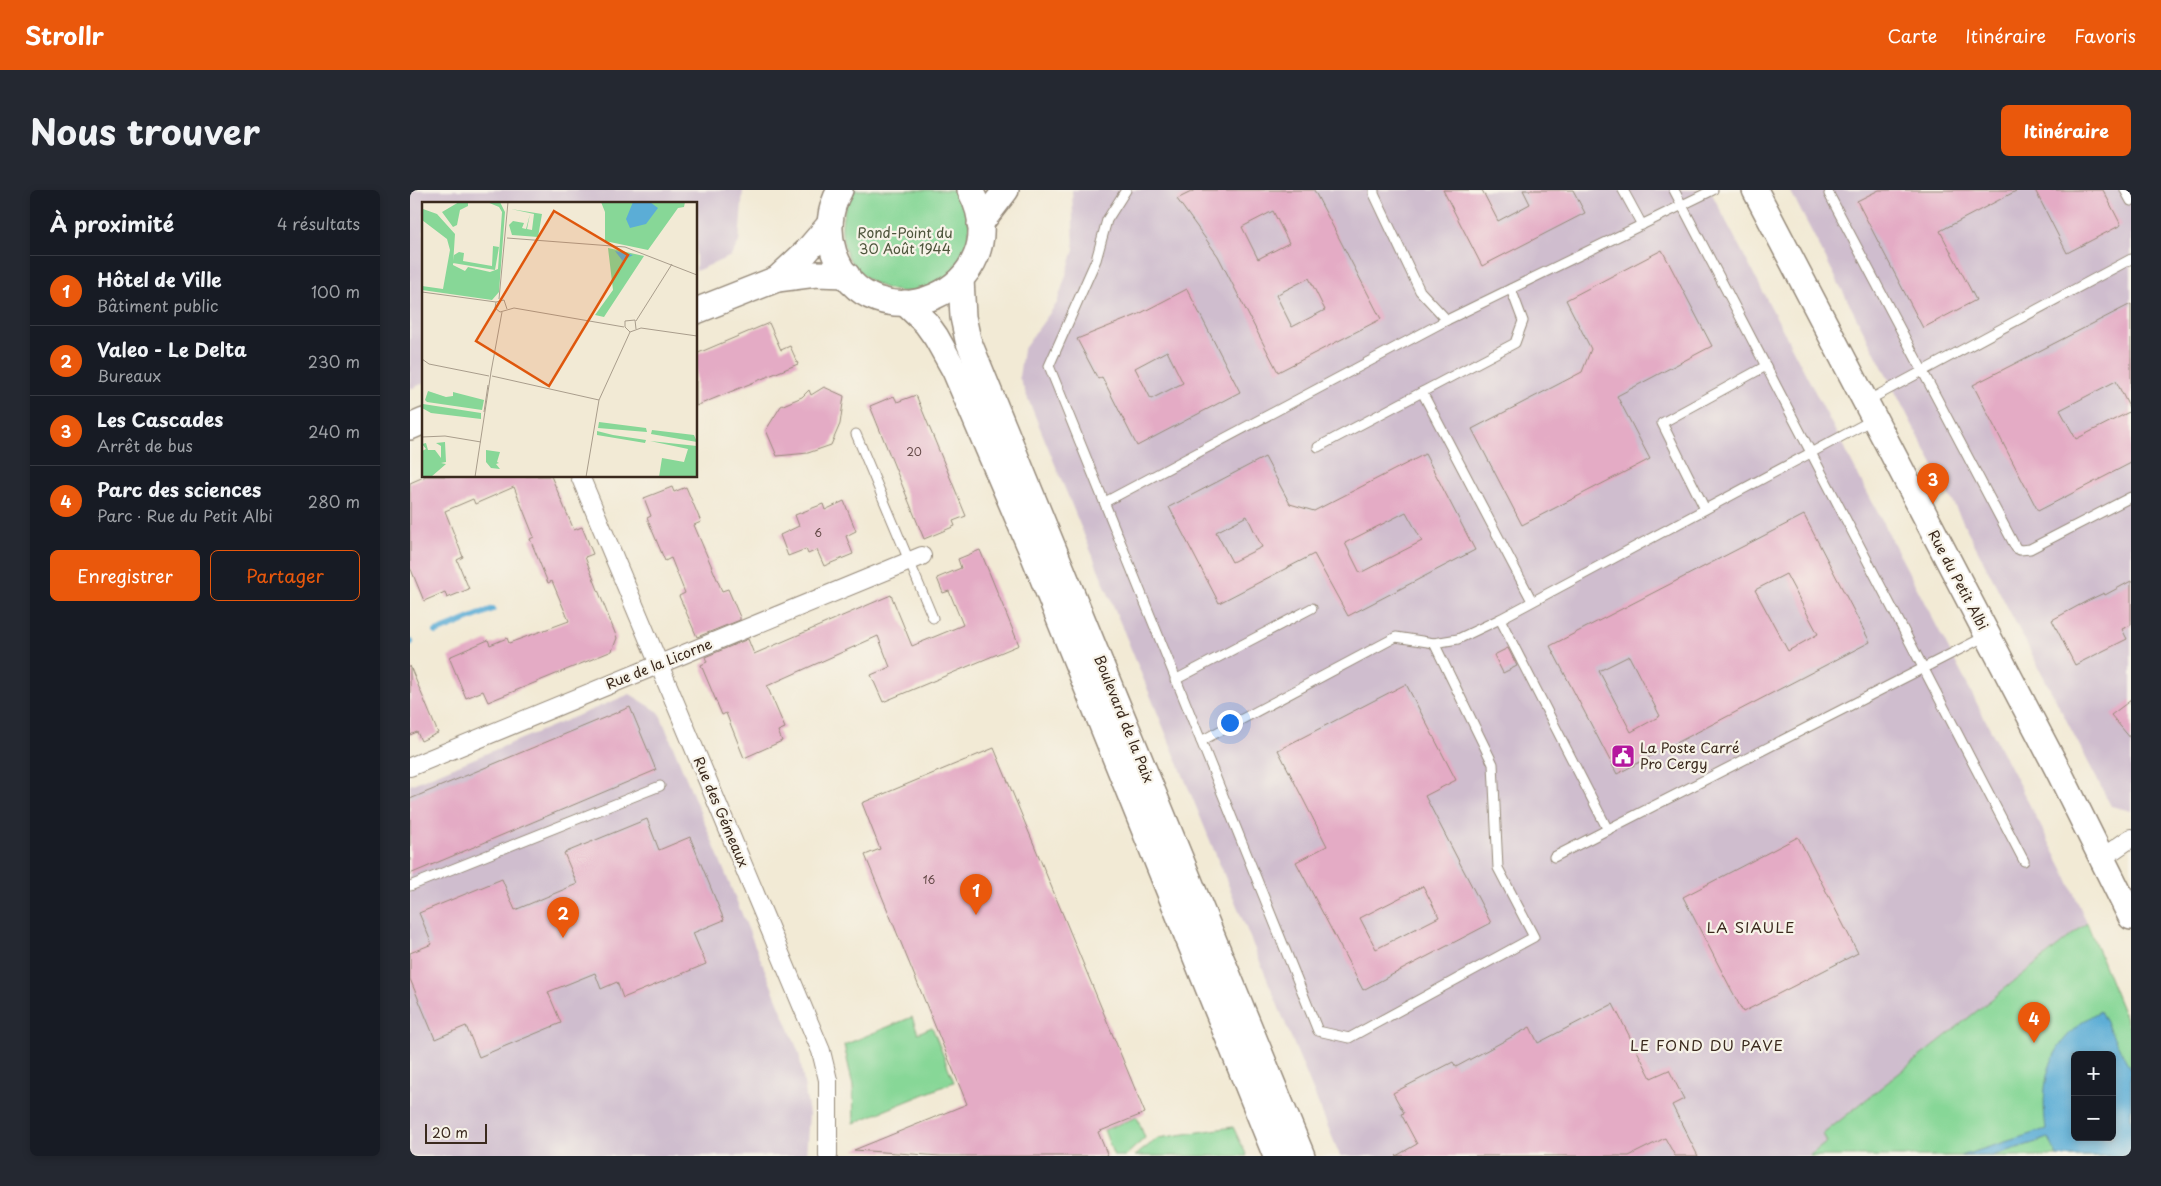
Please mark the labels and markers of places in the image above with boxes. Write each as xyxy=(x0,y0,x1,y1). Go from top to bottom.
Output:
pin: 3 xyxy=(1917,463,1949,504)
place label: La Poste Carré Pro Cergy xyxy=(1640,737,1740,774)
public building icon: La Poste Carré Pro Cergy xyxy=(1610,743,1636,769)
pin: 1 xyxy=(960,874,992,915)
pin: 2 xyxy=(547,897,579,938)
pin: 4 xyxy=(2018,1002,2050,1043)

